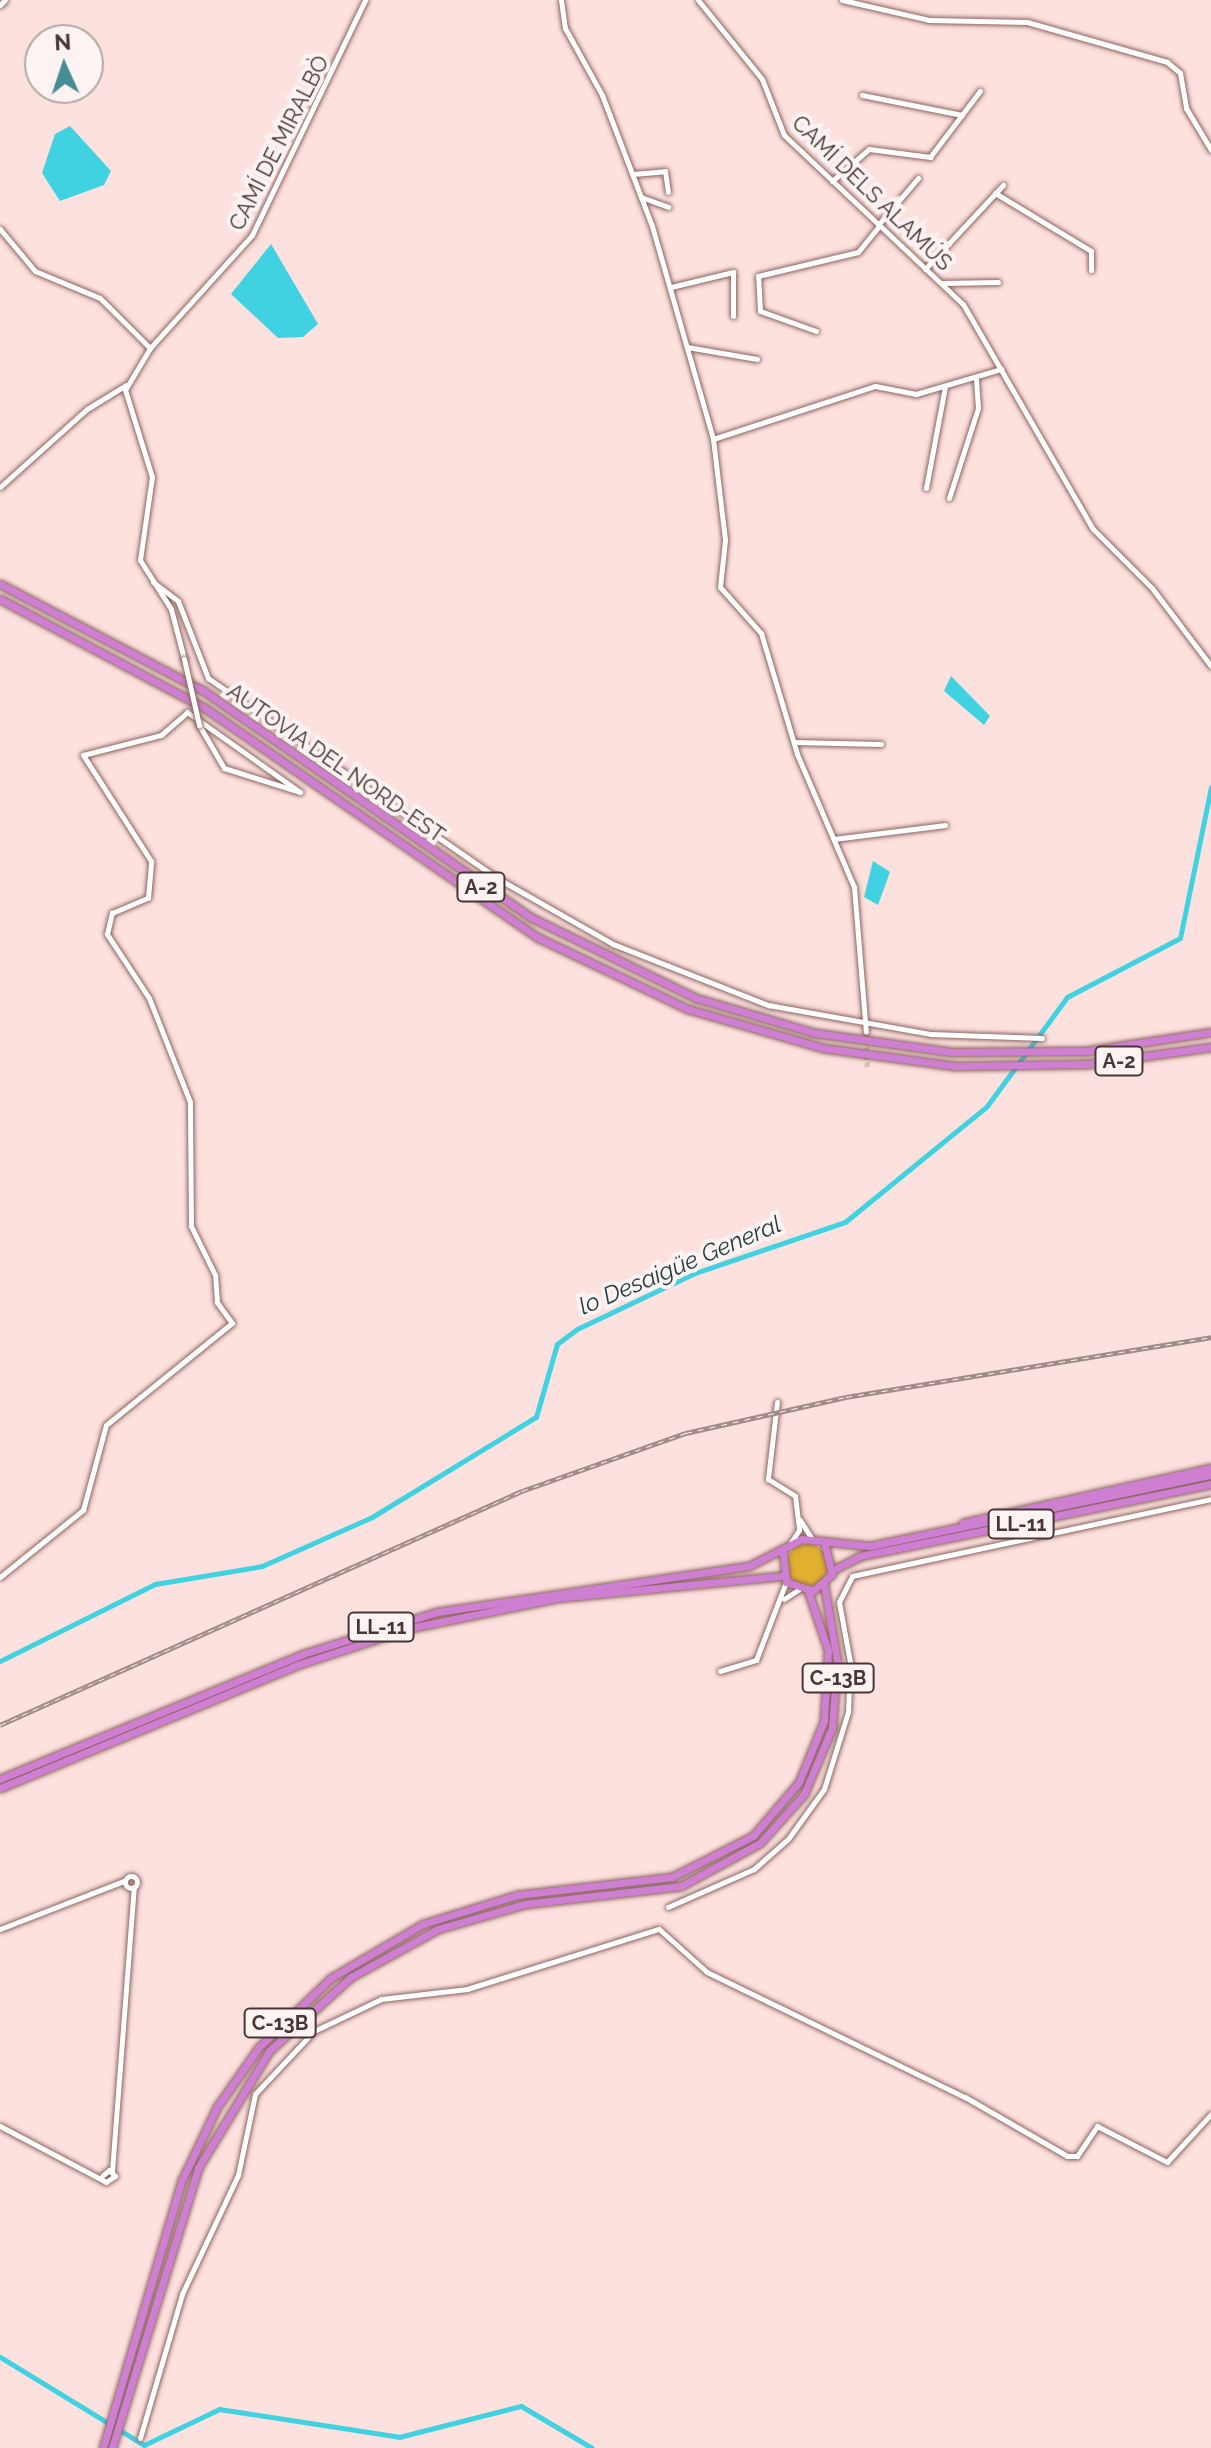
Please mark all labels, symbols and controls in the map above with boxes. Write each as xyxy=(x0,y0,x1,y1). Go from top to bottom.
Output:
north arrow xyxy=(24,24,104,104)
text: N xyxy=(54,29,72,55)
street label: CAMÍ DE MIRALBÒ xyxy=(223,51,335,235)
street label: CAMÍ DELS ALAMÚS xyxy=(786,110,958,276)
street label: AUTOVIA DEL NORD-EST xyxy=(222,677,450,849)
road number: A-2 xyxy=(455,871,507,903)
road number: A-2 xyxy=(1093,1045,1145,1077)
water label: lo Desaigüe General xyxy=(575,1209,785,1321)
road number: LL-11 xyxy=(987,1508,1055,1540)
road number: LL-11 xyxy=(347,1611,415,1643)
road number: C-13B xyxy=(800,1662,876,1694)
road number: C-13B xyxy=(242,2007,318,2039)

